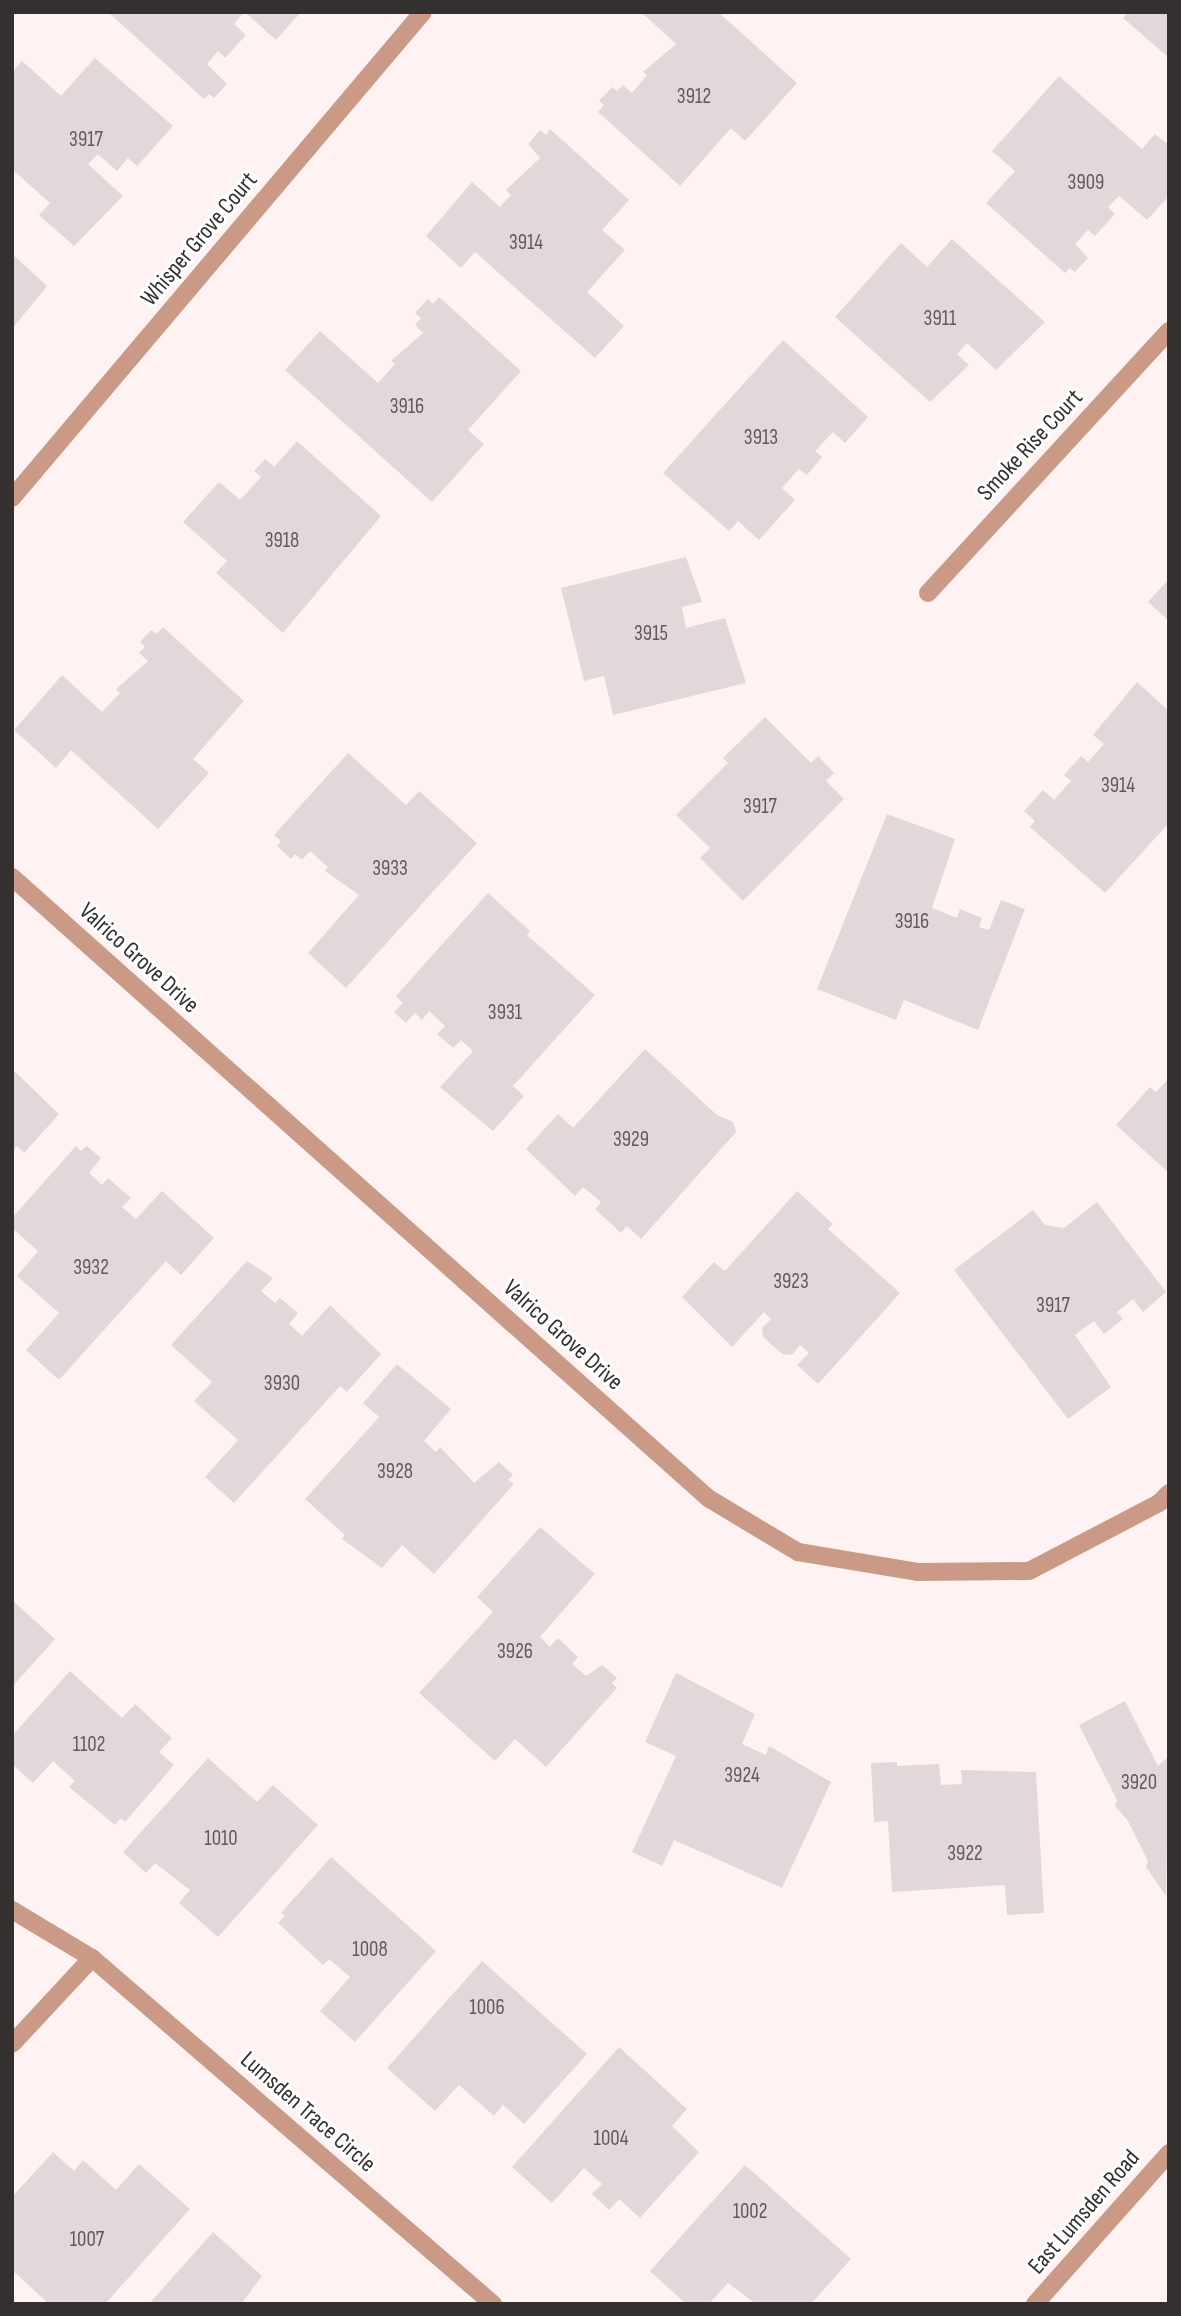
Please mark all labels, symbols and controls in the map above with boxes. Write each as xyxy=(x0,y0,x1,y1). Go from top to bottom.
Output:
house number: 3912 xyxy=(677,84,711,110)
house number: 3917 xyxy=(69,127,103,153)
street label: Whisper Grove Court xyxy=(135,166,263,312)
house number: 3909 xyxy=(1068,170,1104,196)
house number: 3914 xyxy=(509,230,543,256)
house number: 3911 xyxy=(924,306,956,332)
street label: Smoke Rise Court xyxy=(971,383,1089,507)
house number: 3916 xyxy=(390,394,424,420)
house number: 3913 xyxy=(744,425,778,451)
house number: 3918 xyxy=(265,528,299,554)
house number: 3915 xyxy=(634,621,668,647)
house number: 3914 xyxy=(1101,773,1135,799)
house number: 3917 xyxy=(743,794,777,820)
house number: 3933 xyxy=(372,856,408,882)
street label: Valrico Grove Drive xyxy=(73,897,205,1019)
house number: 3916 xyxy=(895,909,929,935)
house number: 3931 xyxy=(488,1000,522,1026)
house number: 3929 xyxy=(613,1127,649,1153)
house number: 3932 xyxy=(73,1255,109,1281)
house number: 3923 xyxy=(773,1269,809,1295)
street label: Valrico Grove Drive xyxy=(497,1274,629,1396)
house number: 3917 xyxy=(1036,1293,1070,1319)
house number: 3930 xyxy=(264,1371,300,1397)
house number: 3928 xyxy=(377,1459,413,1485)
house number: 3926 xyxy=(497,1639,533,1665)
house number: 1102 xyxy=(73,1732,105,1758)
house number: 3924 xyxy=(724,1763,760,1789)
house number: 3920 xyxy=(1121,1770,1157,1796)
house number: 1010 xyxy=(204,1826,238,1852)
house number: 3922 xyxy=(947,1841,983,1867)
house number: 1008 xyxy=(352,1937,388,1963)
house number: 1006 xyxy=(469,1995,505,2021)
street label: Lumsden Trace Circle xyxy=(235,2045,381,2179)
house number: 1004 xyxy=(594,2126,628,2152)
street label: East Lumsden Road xyxy=(1022,2144,1146,2280)
house number: 1002 xyxy=(733,2199,767,2225)
house number: 1007 xyxy=(70,2227,104,2253)

